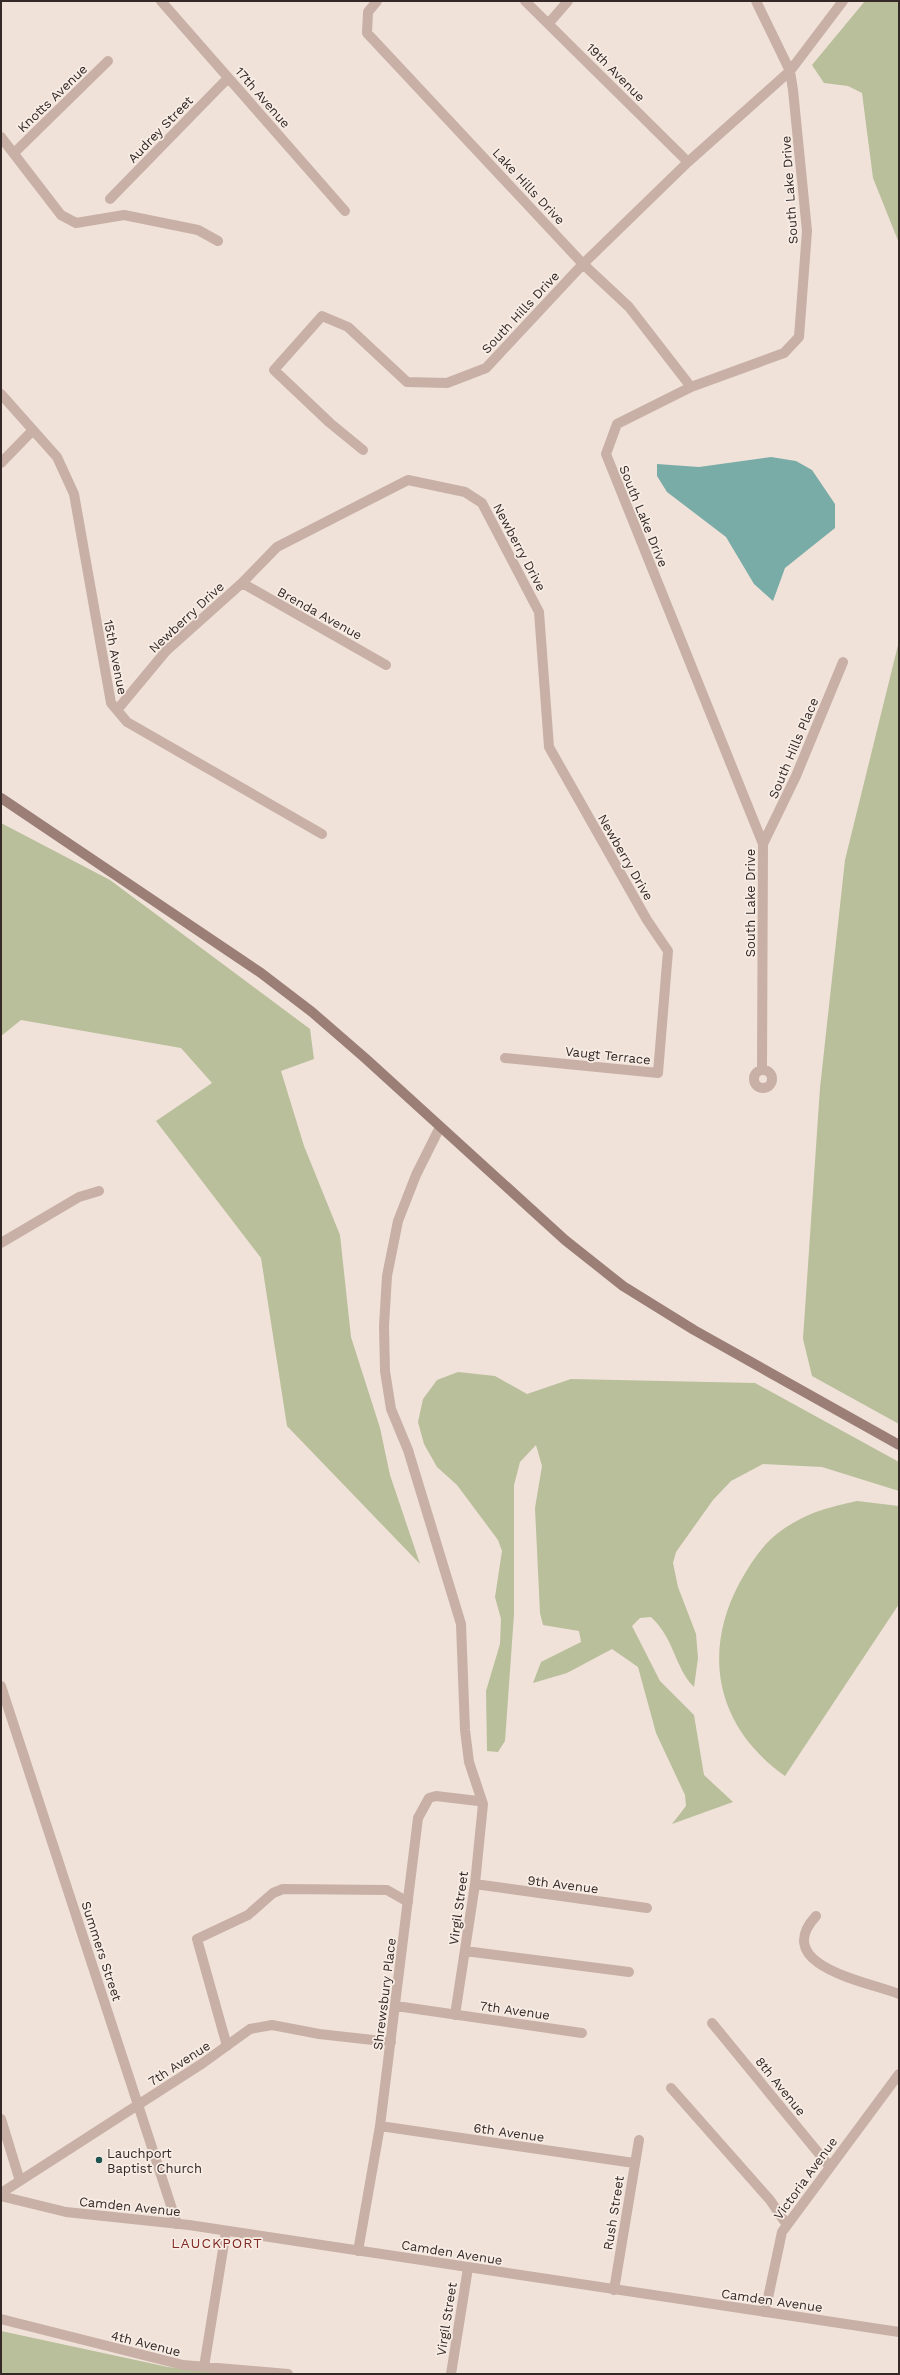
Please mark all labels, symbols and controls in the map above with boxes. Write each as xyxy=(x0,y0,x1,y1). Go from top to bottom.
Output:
street label: 19th Avenue xyxy=(583,40,648,105)
street label: Knotts Avenue xyxy=(14,61,90,135)
street label: 17th Avenue xyxy=(232,64,293,131)
street label: Audrey Street xyxy=(125,92,196,166)
street label: South Lake Drive xyxy=(778,135,801,245)
street label: Lake Hills Drive xyxy=(489,145,568,228)
street label: South Hills Drive xyxy=(479,268,562,356)
street label: South Lake Drive xyxy=(616,463,671,569)
street label: Newberry Drive xyxy=(490,501,549,594)
street label: Newberry Drive xyxy=(146,579,227,656)
street label: Brenda Avenue xyxy=(275,584,365,643)
street label: 15th Avenue xyxy=(101,618,130,696)
street label: South Hills Place xyxy=(765,695,822,801)
street label: Newberry Drive xyxy=(595,811,656,903)
street label: South Lake Drive xyxy=(743,849,758,957)
street label: Vaugt Terrace xyxy=(564,1044,651,1067)
street label: Virgil Street xyxy=(446,1870,471,1946)
street label: 9th Avenue xyxy=(527,1873,599,1896)
street label: Summers Street xyxy=(78,1899,125,2003)
street label: Shrewsbury Place xyxy=(370,1937,399,2051)
street label: 7th Avenue xyxy=(479,1998,551,2023)
street label: 7th Avenue xyxy=(146,2038,213,2089)
street label: 8th Avenue xyxy=(752,2054,809,2119)
street label: 6th Avenue xyxy=(473,2120,545,2145)
street label: Victoria Avenue xyxy=(770,2134,840,2222)
place label: Lauchport Baptist Church xyxy=(107,2146,202,2176)
marker: Lauchport Baptist Church xyxy=(94,2155,104,2165)
street label: Rush Street xyxy=(600,2174,627,2251)
street label: Camden Avenue xyxy=(78,2194,182,2219)
district label: LAUCKPORT xyxy=(171,2235,263,2251)
street label: Camden Avenue xyxy=(400,2237,504,2268)
street label: Virgil Street xyxy=(433,2281,460,2357)
street label: Camden Avenue xyxy=(720,2286,824,2315)
street label: 4th Avenue xyxy=(109,2328,182,2359)

